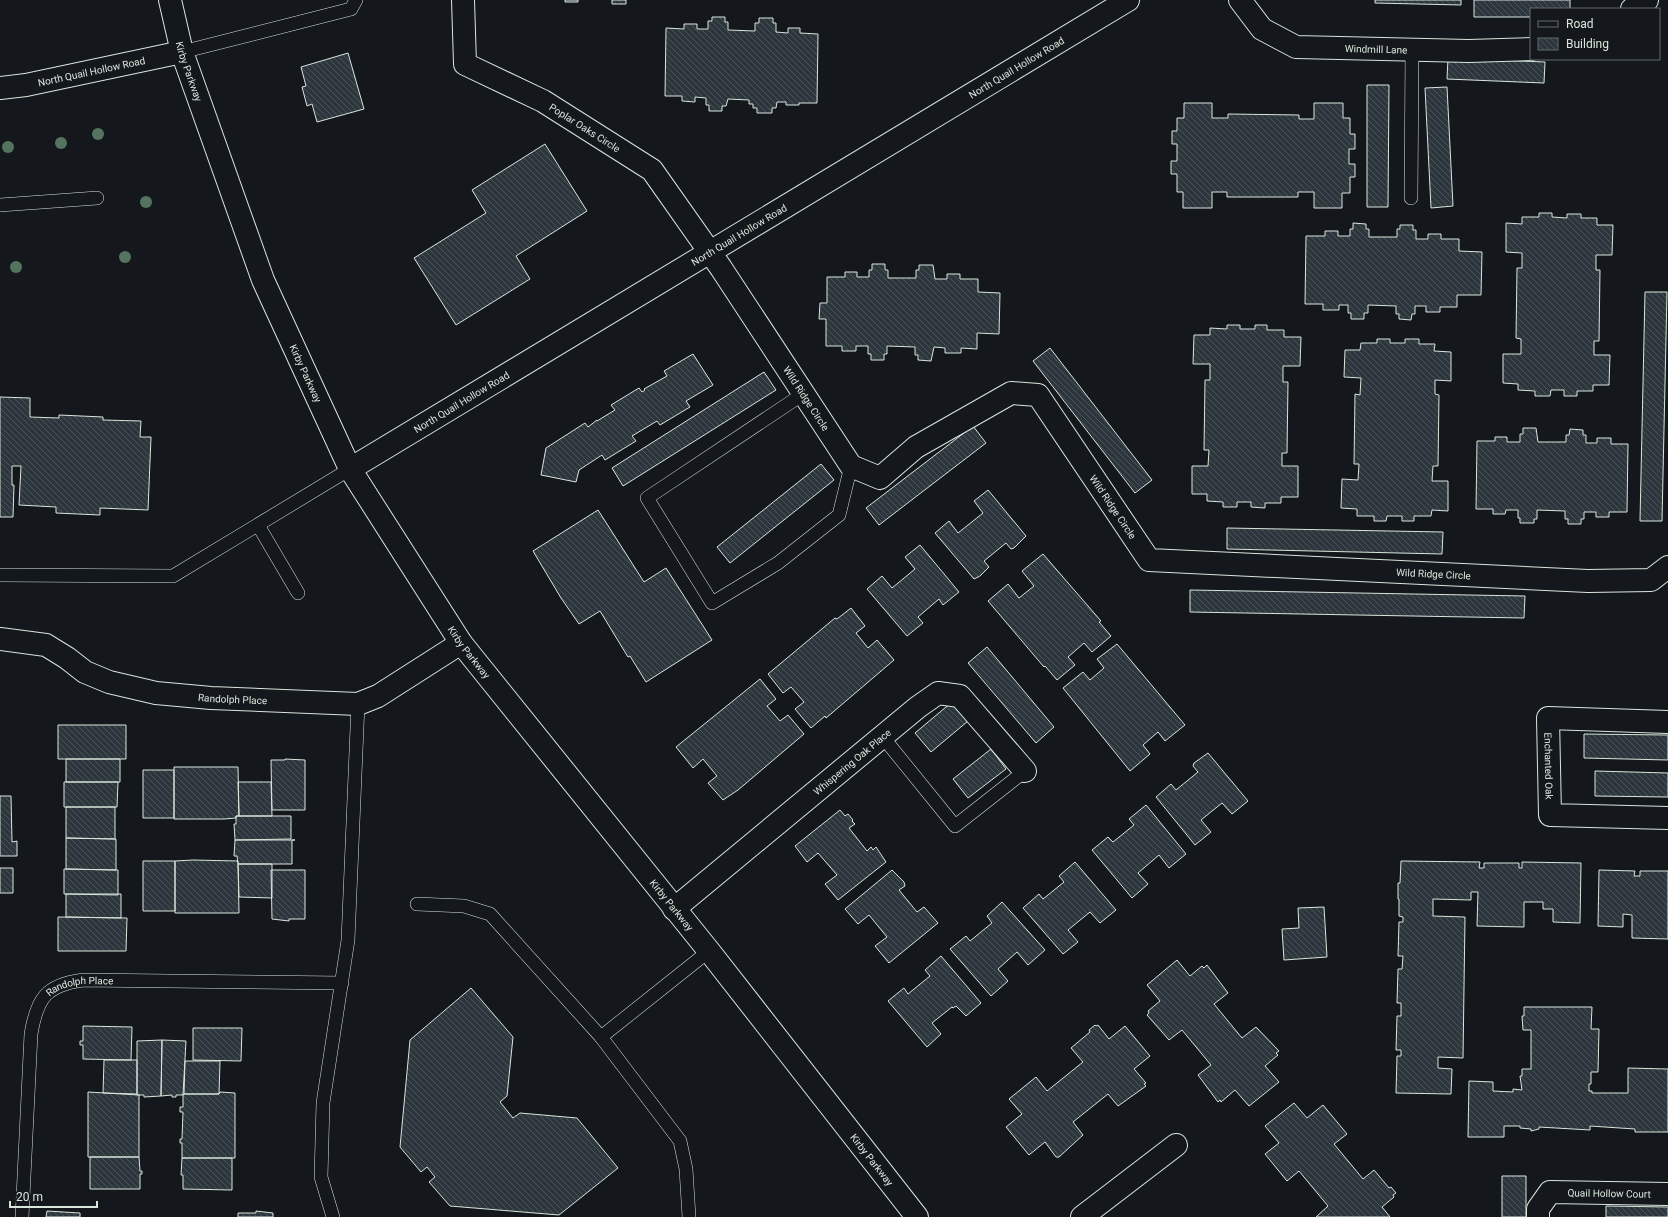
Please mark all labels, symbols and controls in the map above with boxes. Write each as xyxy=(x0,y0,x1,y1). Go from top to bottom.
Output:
legend xyxy=(1530,8,1660,60)
text: Road xyxy=(1566,17,1594,31)
street label: North Quail Hollow Road xyxy=(967,34,1066,100)
text: Building xyxy=(1566,37,1609,51)
street label: Kirby Parkway xyxy=(174,40,205,103)
street label: Windmill Lane xyxy=(1345,43,1408,55)
street label: North Quail Hollow Road xyxy=(37,54,146,88)
street label: Poplar Oaks Circle xyxy=(548,101,622,154)
street label: North Quail Hollow Road xyxy=(689,202,788,268)
street label: Kirby Parkway xyxy=(288,342,324,404)
street label: Wild Ridge Circle xyxy=(781,364,832,432)
street label: North Quail Hollow Road xyxy=(412,369,511,435)
street label: Wild Ridge Circle xyxy=(1088,473,1139,541)
street label: Wild Ridge Circle xyxy=(1396,566,1471,581)
street label: Kirby Parkway xyxy=(446,624,493,681)
street label: Randolph Place xyxy=(198,691,267,706)
street label: Whispering Oak Place xyxy=(811,727,893,797)
street label: Enchanted Oak xyxy=(1543,732,1555,800)
street label: Kirby Parkway xyxy=(648,877,696,933)
street label: Randolph Place xyxy=(43,974,113,998)
street label: Kirby Parkway xyxy=(848,1132,896,1188)
scale bar xyxy=(10,1183,97,1209)
street label: Quail Hollow Court xyxy=(1567,1187,1651,1199)
text: 20 m xyxy=(16,1190,43,1204)

